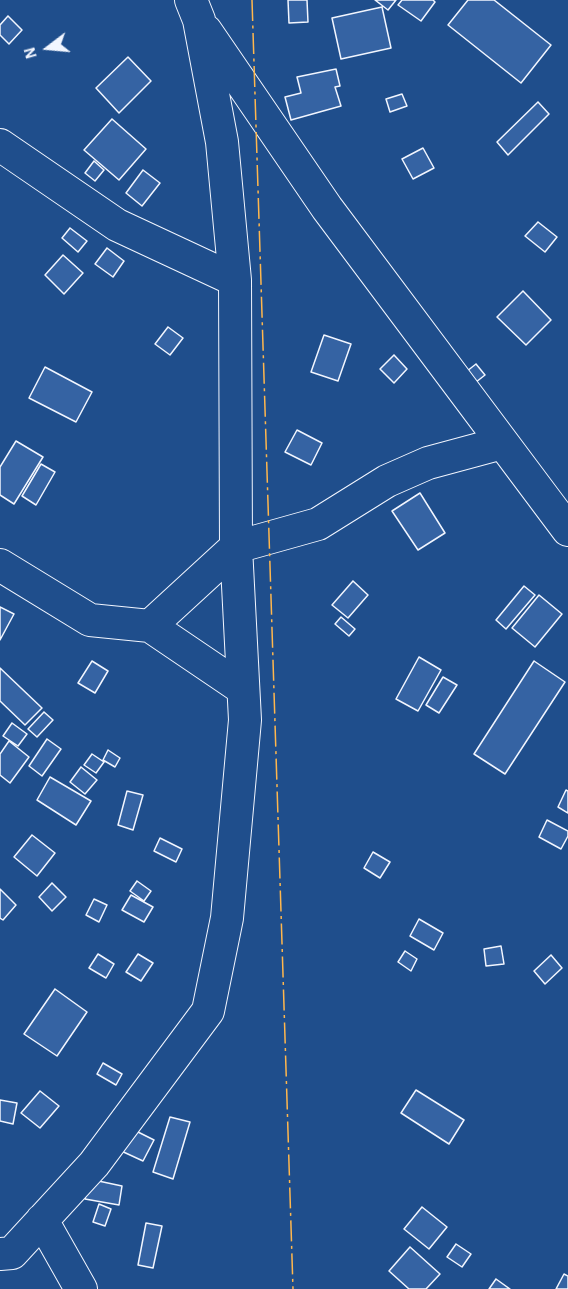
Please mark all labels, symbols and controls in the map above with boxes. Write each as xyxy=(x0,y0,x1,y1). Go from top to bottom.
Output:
north arrow xyxy=(18,18,78,78)
text: N xyxy=(21,45,40,61)

